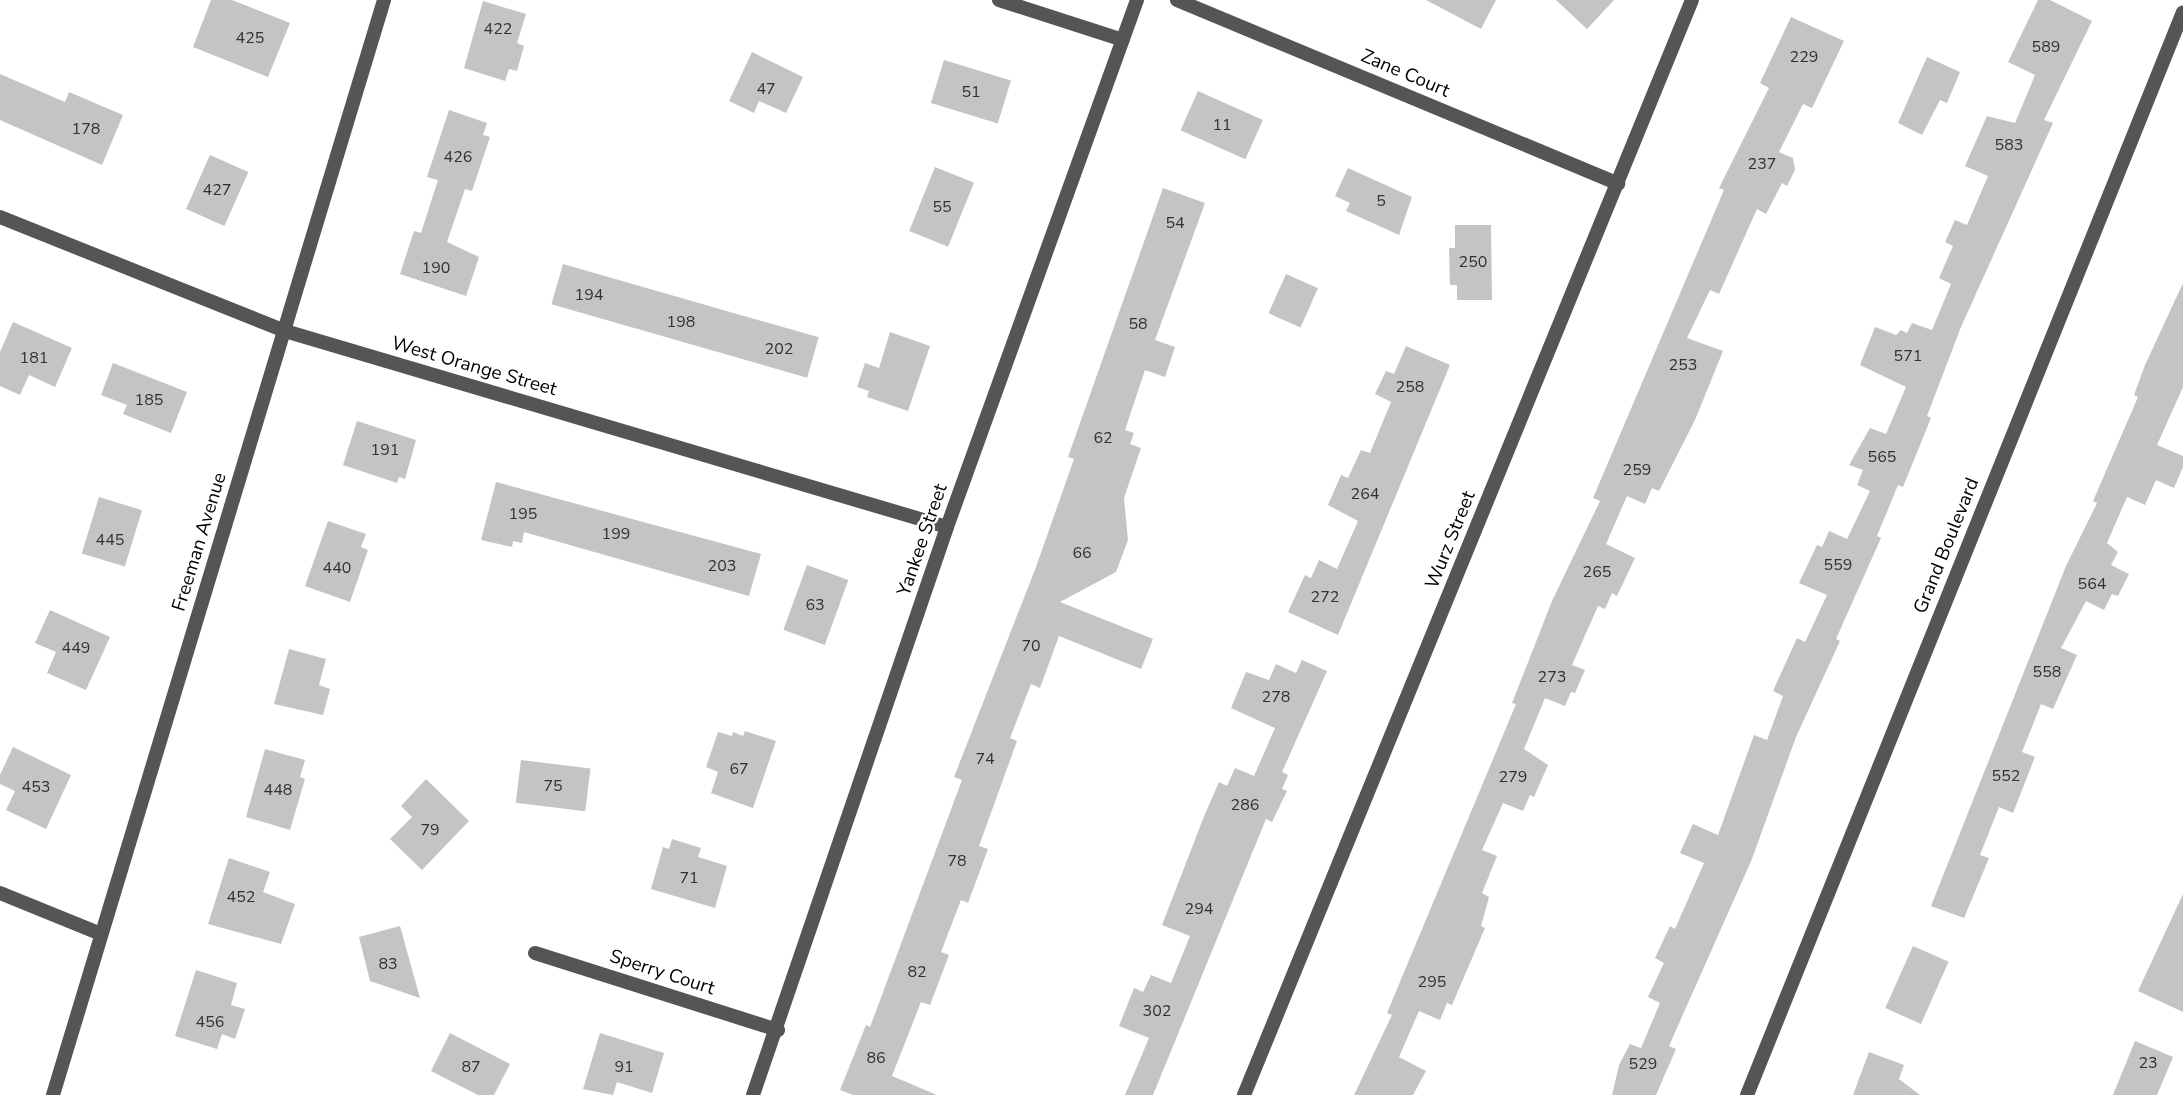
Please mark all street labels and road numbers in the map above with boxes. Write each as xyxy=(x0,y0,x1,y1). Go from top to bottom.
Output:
street label: Zane Court xyxy=(1357,45,1453,103)
street label: West Orange Street xyxy=(389,333,559,401)
street label: Freeman Avenue xyxy=(168,470,232,614)
street label: Grand Boulevard xyxy=(1909,475,1985,617)
street label: Yankee Street xyxy=(893,481,953,599)
street label: Wurz Street xyxy=(1421,488,1481,592)
street label: Sperry Court xyxy=(607,945,717,1001)

